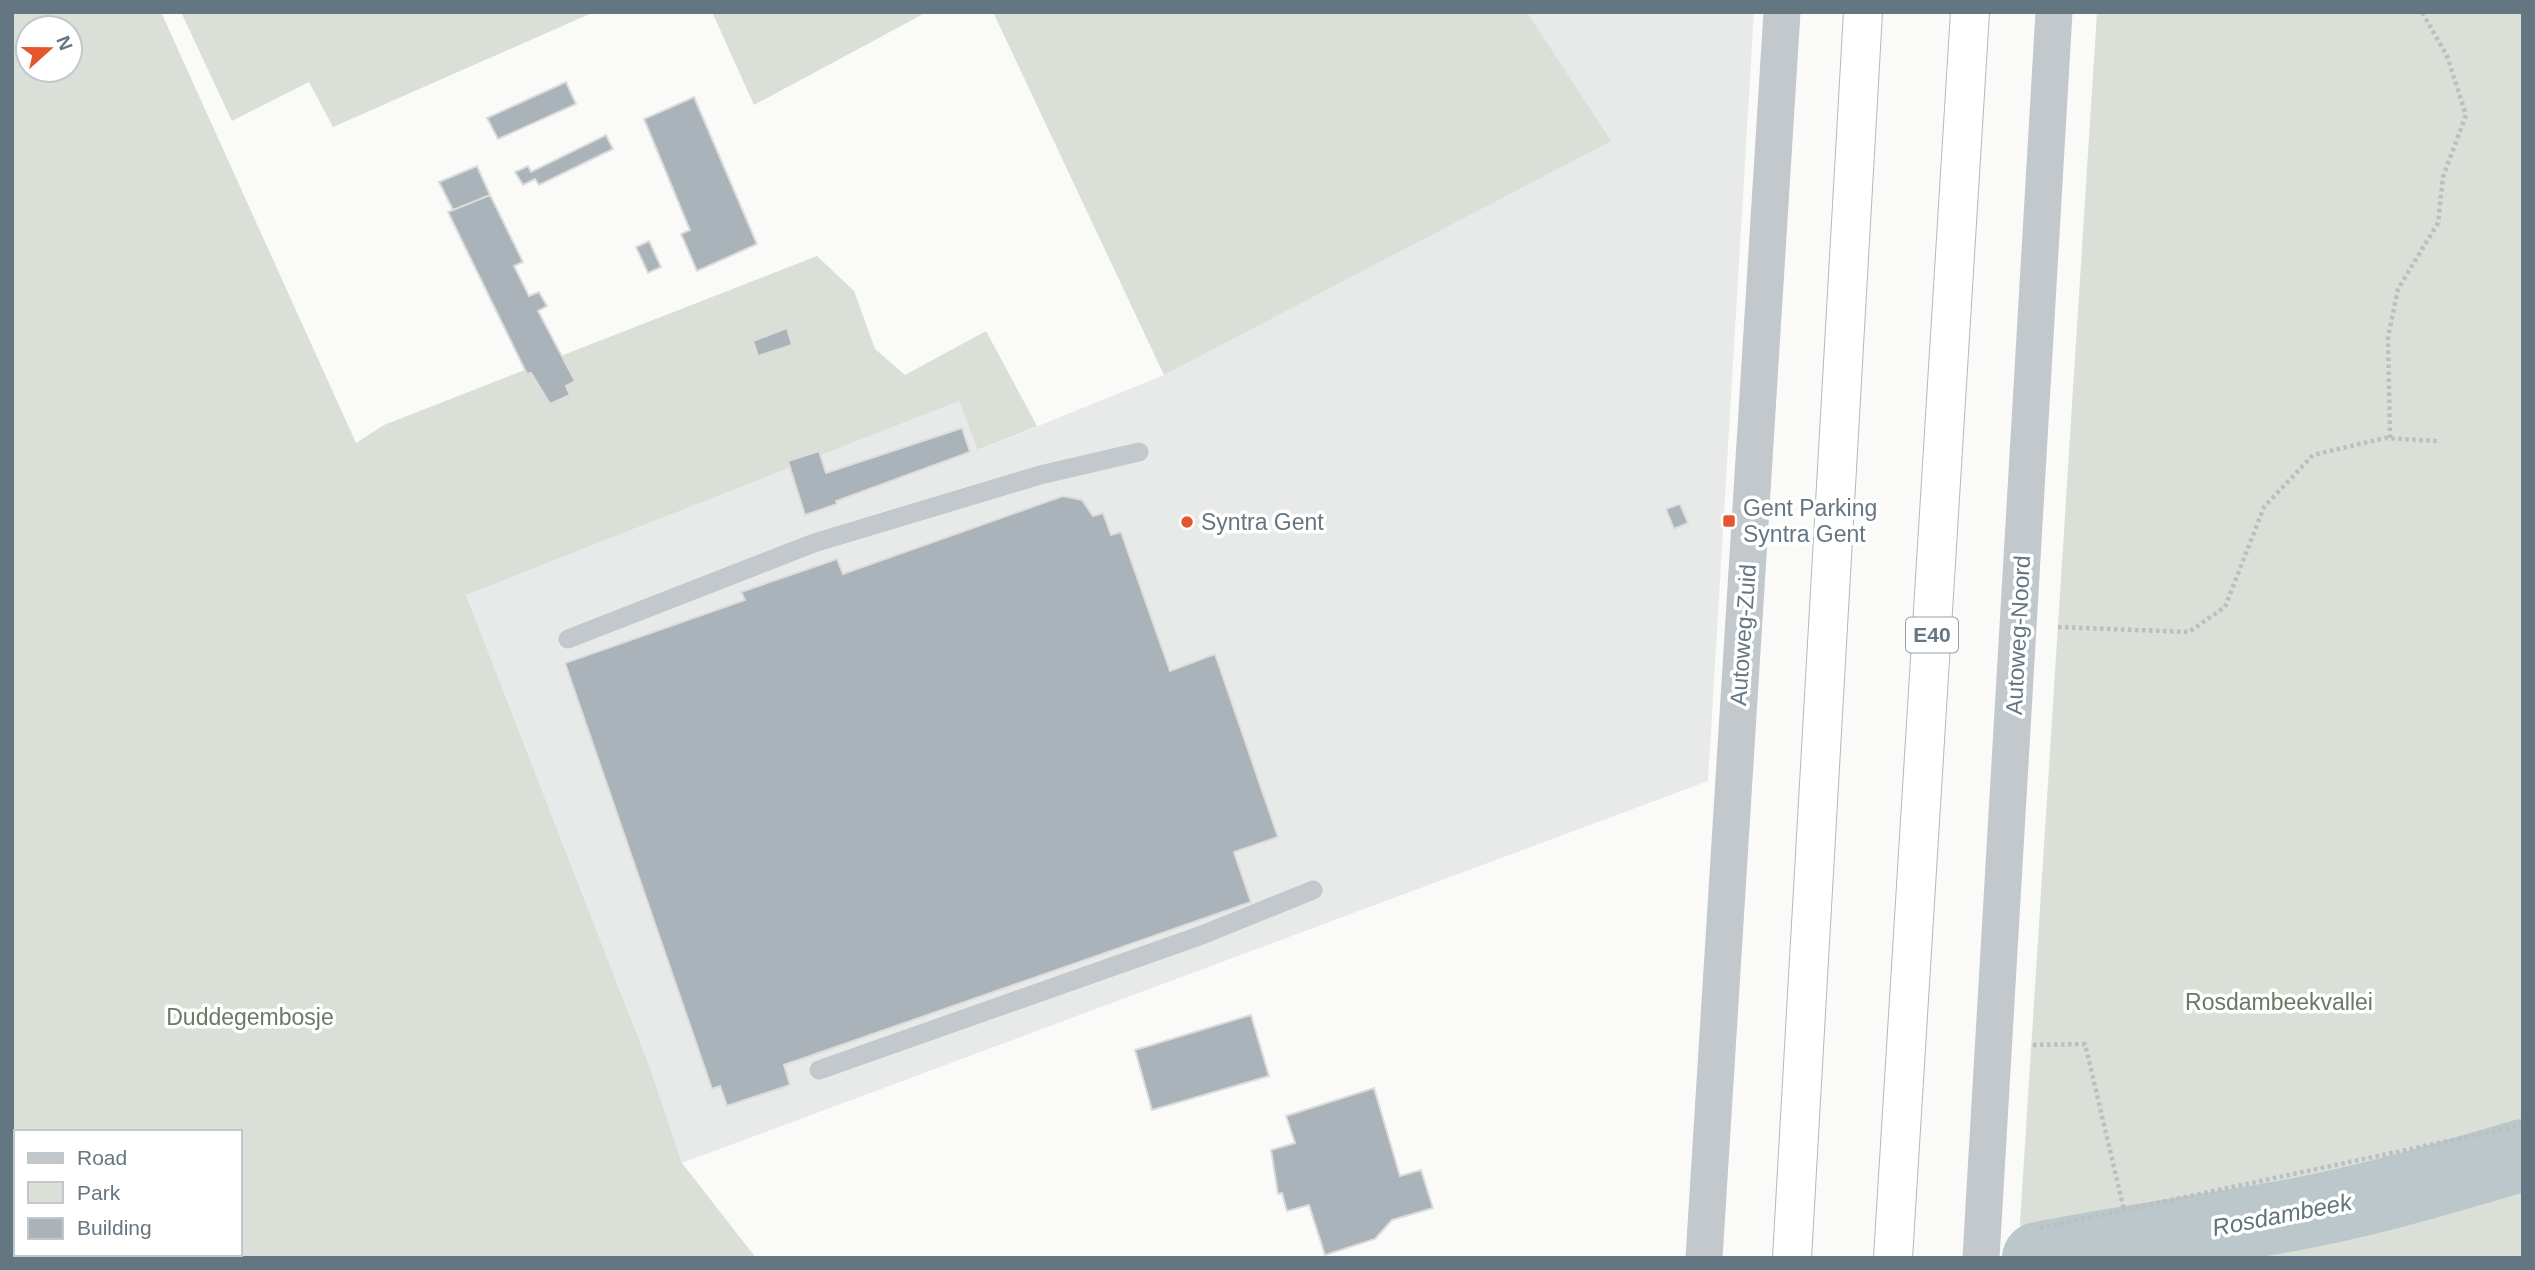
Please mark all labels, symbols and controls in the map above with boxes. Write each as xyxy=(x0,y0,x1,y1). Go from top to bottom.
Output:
north arrow xyxy=(14,14,84,84)
text: N xyxy=(52,33,77,53)
place label: Gent Parking Syntra Gent xyxy=(1743,495,1877,547)
place label: Syntra Gent xyxy=(1201,509,1324,535)
marker: Gent Parking Syntra Gent xyxy=(1721,513,1737,529)
marker: Syntra Gent xyxy=(1179,514,1195,530)
street label: Autoweg-Noord xyxy=(2001,555,2035,715)
street label: Autoweg-Zuid xyxy=(1725,563,1761,707)
road number: E40 xyxy=(1906,618,1958,652)
park label: Rosdambeekvallei xyxy=(2185,989,2373,1015)
park label: Duddegembosje xyxy=(166,1004,334,1030)
legend xyxy=(14,1130,242,1256)
text: Road xyxy=(77,1146,127,1169)
text: Park xyxy=(77,1181,121,1204)
water label: Rosdambeek xyxy=(2210,1187,2356,1241)
text: Building xyxy=(77,1216,152,1239)

